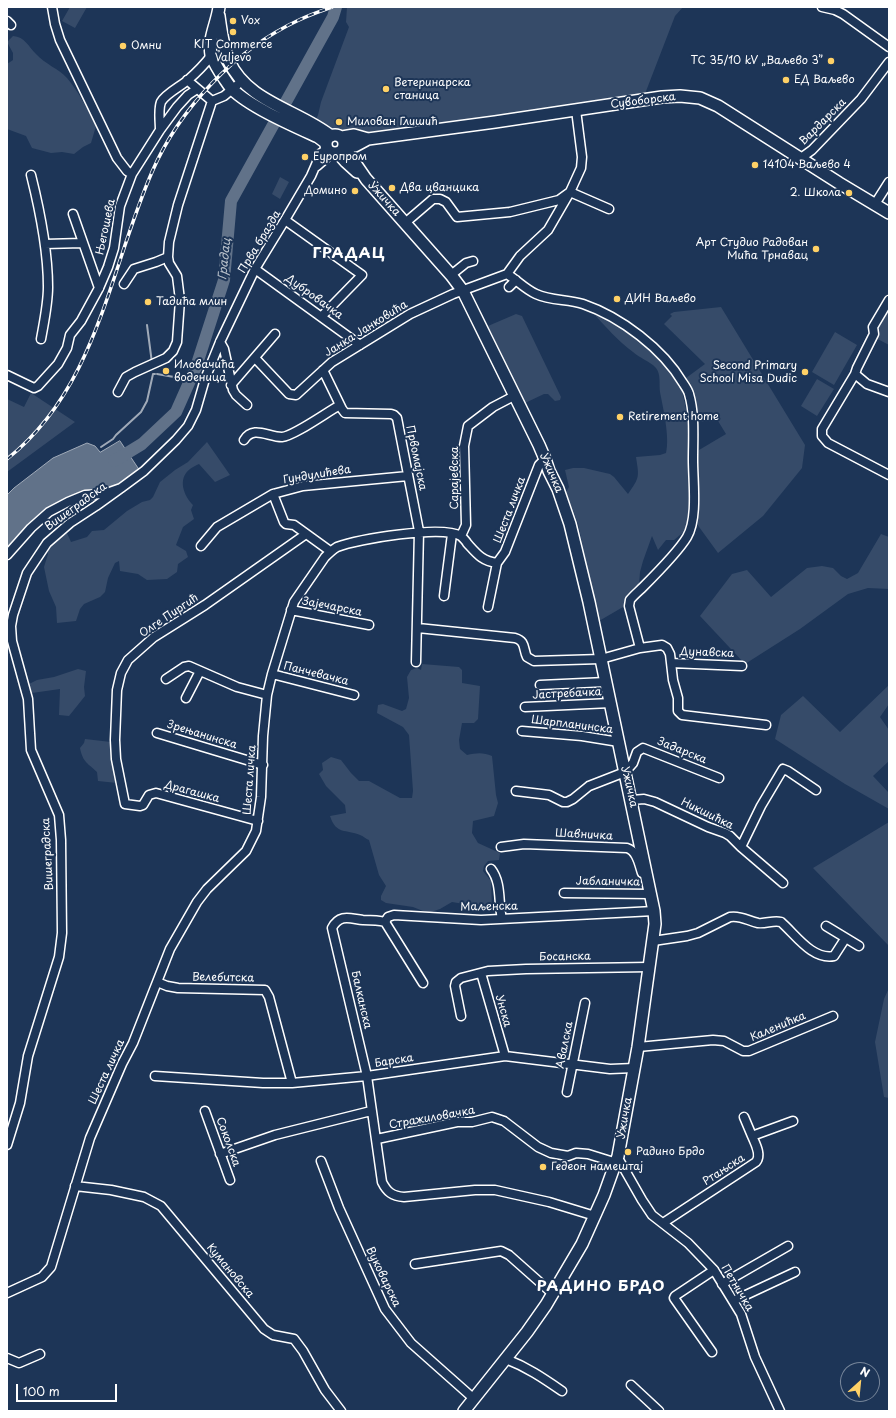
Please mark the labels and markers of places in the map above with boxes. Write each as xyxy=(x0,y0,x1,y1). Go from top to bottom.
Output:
place label: Vox xyxy=(241,14,260,28)
marker: Vox xyxy=(228,16,238,26)
marker: KIT Commerce Valjevo xyxy=(228,27,238,37)
place label: KIT Commerce Valjevo xyxy=(194,38,272,64)
place label: Омни xyxy=(131,39,162,53)
marker: Омни xyxy=(118,41,128,51)
place label: ТС 35/10 kV „Ваљево 3” xyxy=(691,54,823,68)
marker: ТС 35/10 kV „Ваљево 3” xyxy=(826,56,836,66)
place label: ЕД Ваљево xyxy=(794,73,855,87)
marker: ЕД Ваљево xyxy=(781,75,791,85)
place label: Ветеринарска станица xyxy=(394,76,471,102)
marker: Ветеринарска станица xyxy=(381,84,391,94)
place label: Милован Глишић xyxy=(347,115,438,129)
marker: Милован Глишић xyxy=(334,117,344,127)
place label: Еуропром xyxy=(313,150,367,164)
marker: Еуропром xyxy=(300,152,310,162)
place label: 14104 Ваљево 4 xyxy=(763,158,851,172)
marker: 14104 Ваљево 4 xyxy=(750,160,760,170)
place label: Два цванцика xyxy=(400,181,479,195)
marker: Два цванцика xyxy=(387,183,397,193)
place label: Домино xyxy=(305,184,347,198)
marker: Домино xyxy=(350,186,360,196)
place label: 2. Школа xyxy=(790,186,841,200)
marker: 2. Школа xyxy=(844,188,854,198)
place label: Арт Студио Радован Мића Трнавац xyxy=(696,236,808,262)
marker: Арт Студио Радован Мића Трнавац xyxy=(811,244,821,254)
place label: ДИН Ваљево xyxy=(625,292,696,306)
marker: ДИН Ваљево xyxy=(612,294,622,304)
place label: Тадића млин xyxy=(156,295,227,309)
marker: Тадића млин xyxy=(143,297,153,307)
place label: Иловачића воденица xyxy=(174,358,235,384)
place label: Second Primary School Misa Dudic xyxy=(700,359,797,385)
marker: Иловачића воденица xyxy=(161,366,171,376)
marker: Second Primary School Misa Dudic xyxy=(800,367,810,377)
place label: Retirement home xyxy=(628,410,719,424)
marker: Retirement home xyxy=(615,412,625,422)
place label: Радино Брдо xyxy=(636,1145,705,1159)
marker: Радино Брдо xyxy=(623,1147,633,1157)
place label: Гедеон намештај xyxy=(551,1160,643,1174)
marker: Гедеон намештај xyxy=(538,1162,548,1172)

